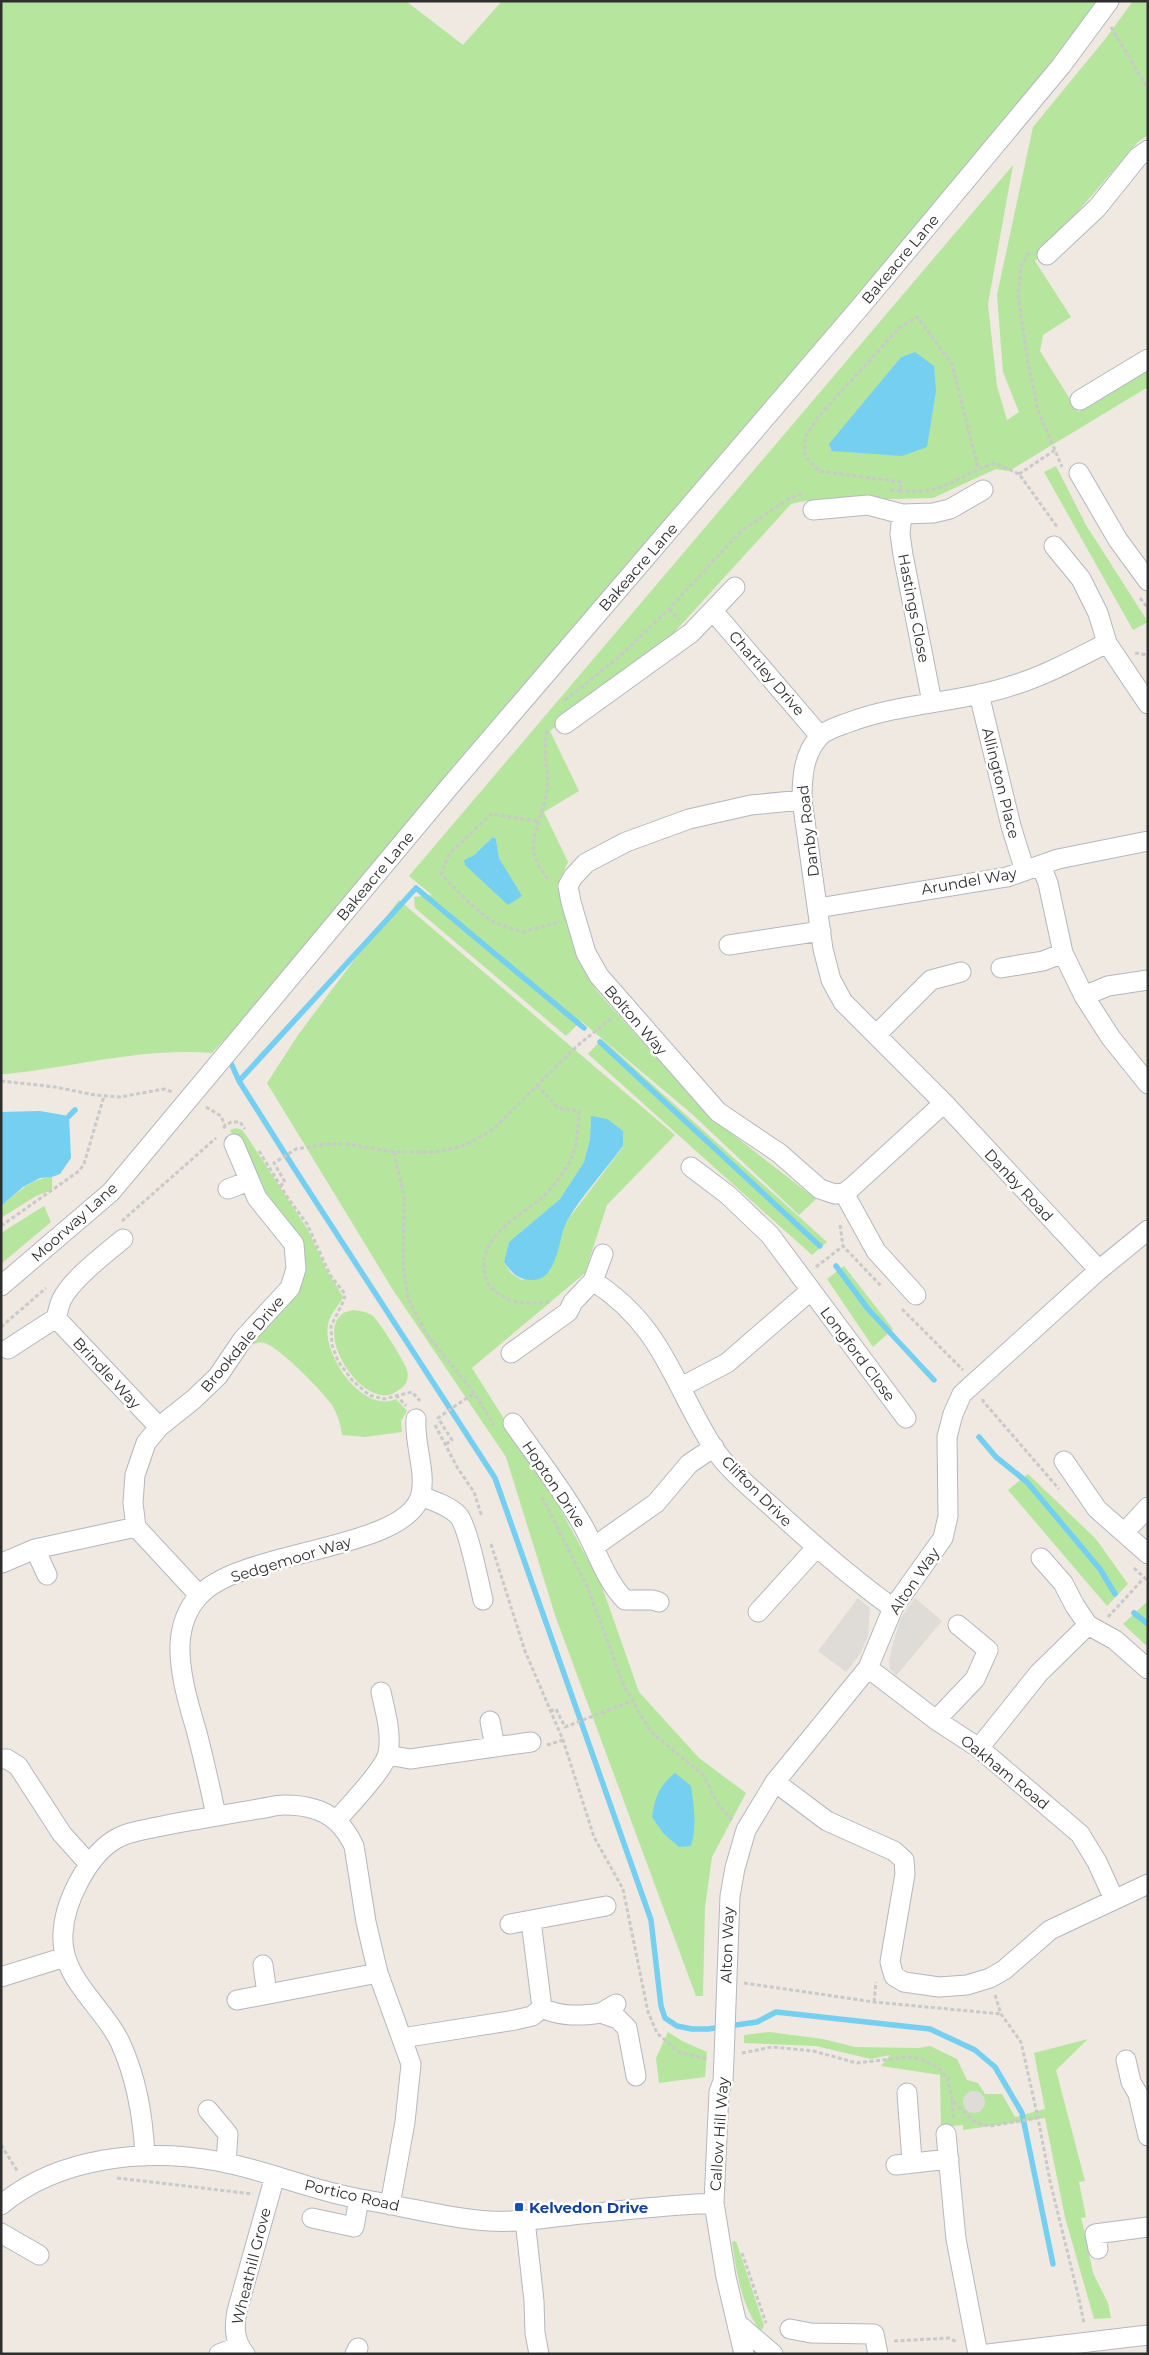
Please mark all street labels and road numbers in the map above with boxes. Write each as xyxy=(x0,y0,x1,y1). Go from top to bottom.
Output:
street label: Bakeacre Lane xyxy=(857,211,943,307)
street label: Bakeacre Lane xyxy=(595,519,681,615)
street label: Hastings Close xyxy=(894,552,934,664)
street label: Chartley Drive xyxy=(725,627,809,719)
street label: Allington Place xyxy=(978,726,1024,840)
street label: Danby Road xyxy=(793,784,823,878)
street label: Bakeacre Lane xyxy=(332,828,418,924)
street label: Arundel Way xyxy=(920,863,1019,899)
street label: Bolton Way xyxy=(600,981,672,1060)
street label: Danby Road xyxy=(980,1145,1058,1225)
street label: Moorway Lane xyxy=(27,1178,121,1266)
street label: Brookdale Drive xyxy=(196,1292,288,1396)
street label: Longford Close xyxy=(816,1303,900,1405)
street label: Brindle Way xyxy=(69,1333,146,1413)
street label: Hopton Drive xyxy=(518,1437,590,1531)
street label: Clifton Drive xyxy=(718,1452,796,1530)
street label: Sedgemoor Way xyxy=(228,1531,354,1586)
street label: Alton Way xyxy=(885,1543,944,1618)
street label: Oakham Road xyxy=(957,1730,1053,1814)
street label: Alton Way xyxy=(716,1906,738,1984)
street label: Callow Hill Way xyxy=(706,2075,733,2192)
street label: Portico Road xyxy=(302,2175,402,2215)
street label: Wheathill Grove xyxy=(227,2205,275,2327)

